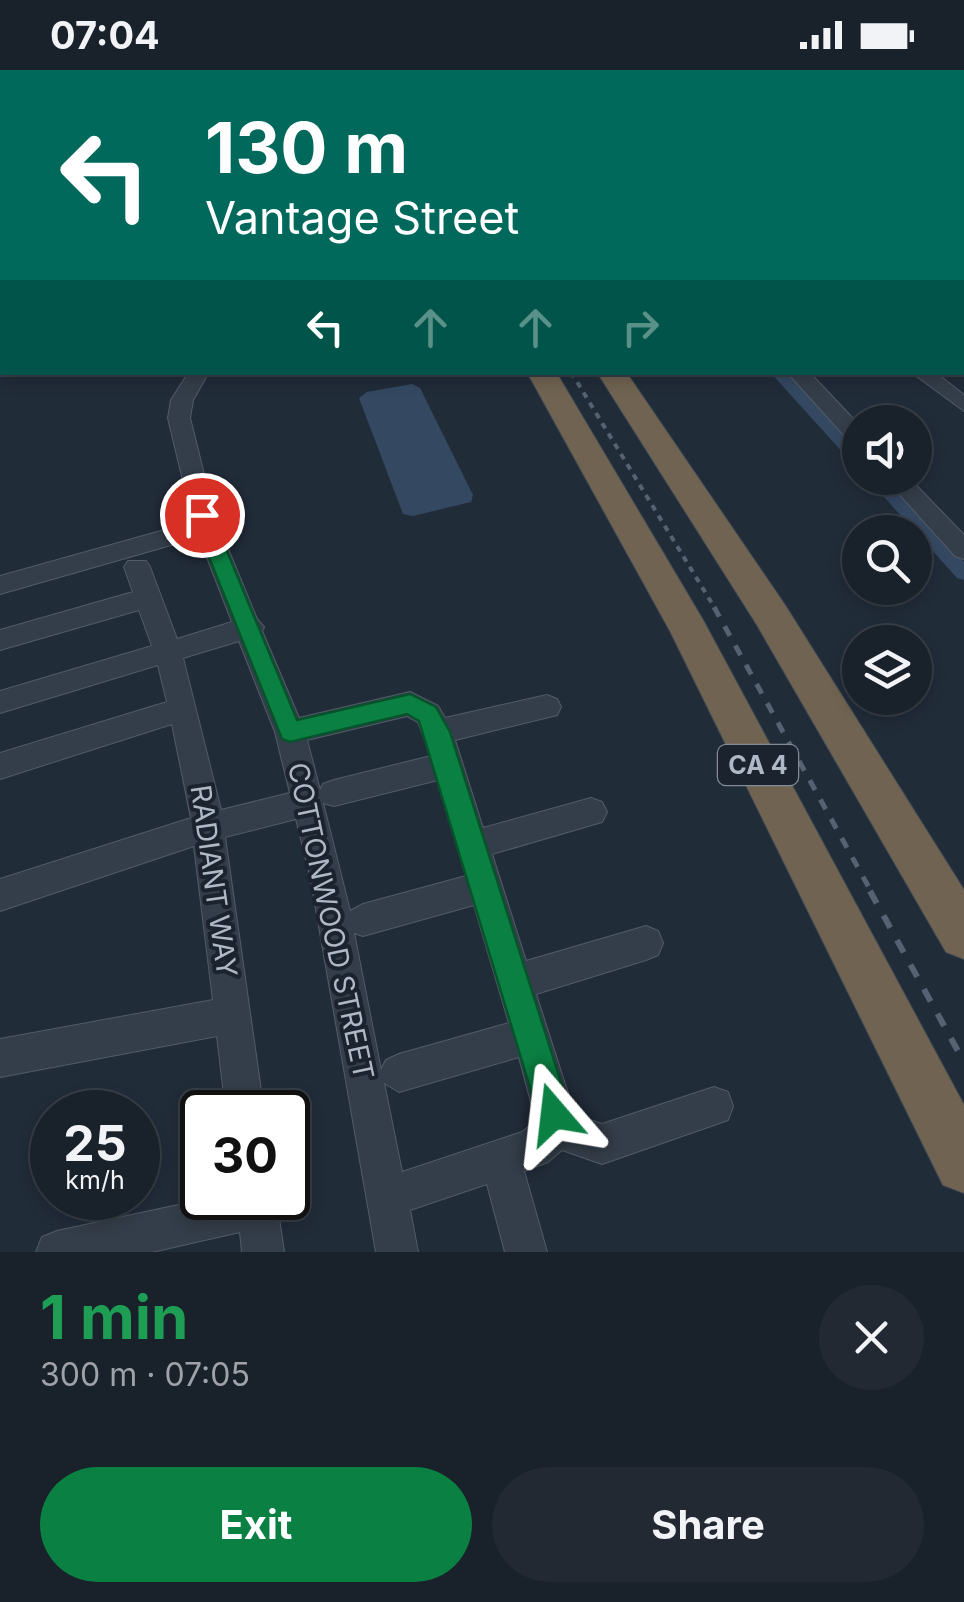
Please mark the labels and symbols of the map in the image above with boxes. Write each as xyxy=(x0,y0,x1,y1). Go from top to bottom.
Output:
pin xyxy=(160,473,245,558)
road number: CA 4 xyxy=(718,745,798,785)
street label: COTTONWOOD STREET xyxy=(281,759,381,1083)
street label: RADIANT WAY xyxy=(184,783,244,979)
position arrow xyxy=(502,1062,606,1166)
speed limit sign: 30 xyxy=(180,1090,310,1220)

